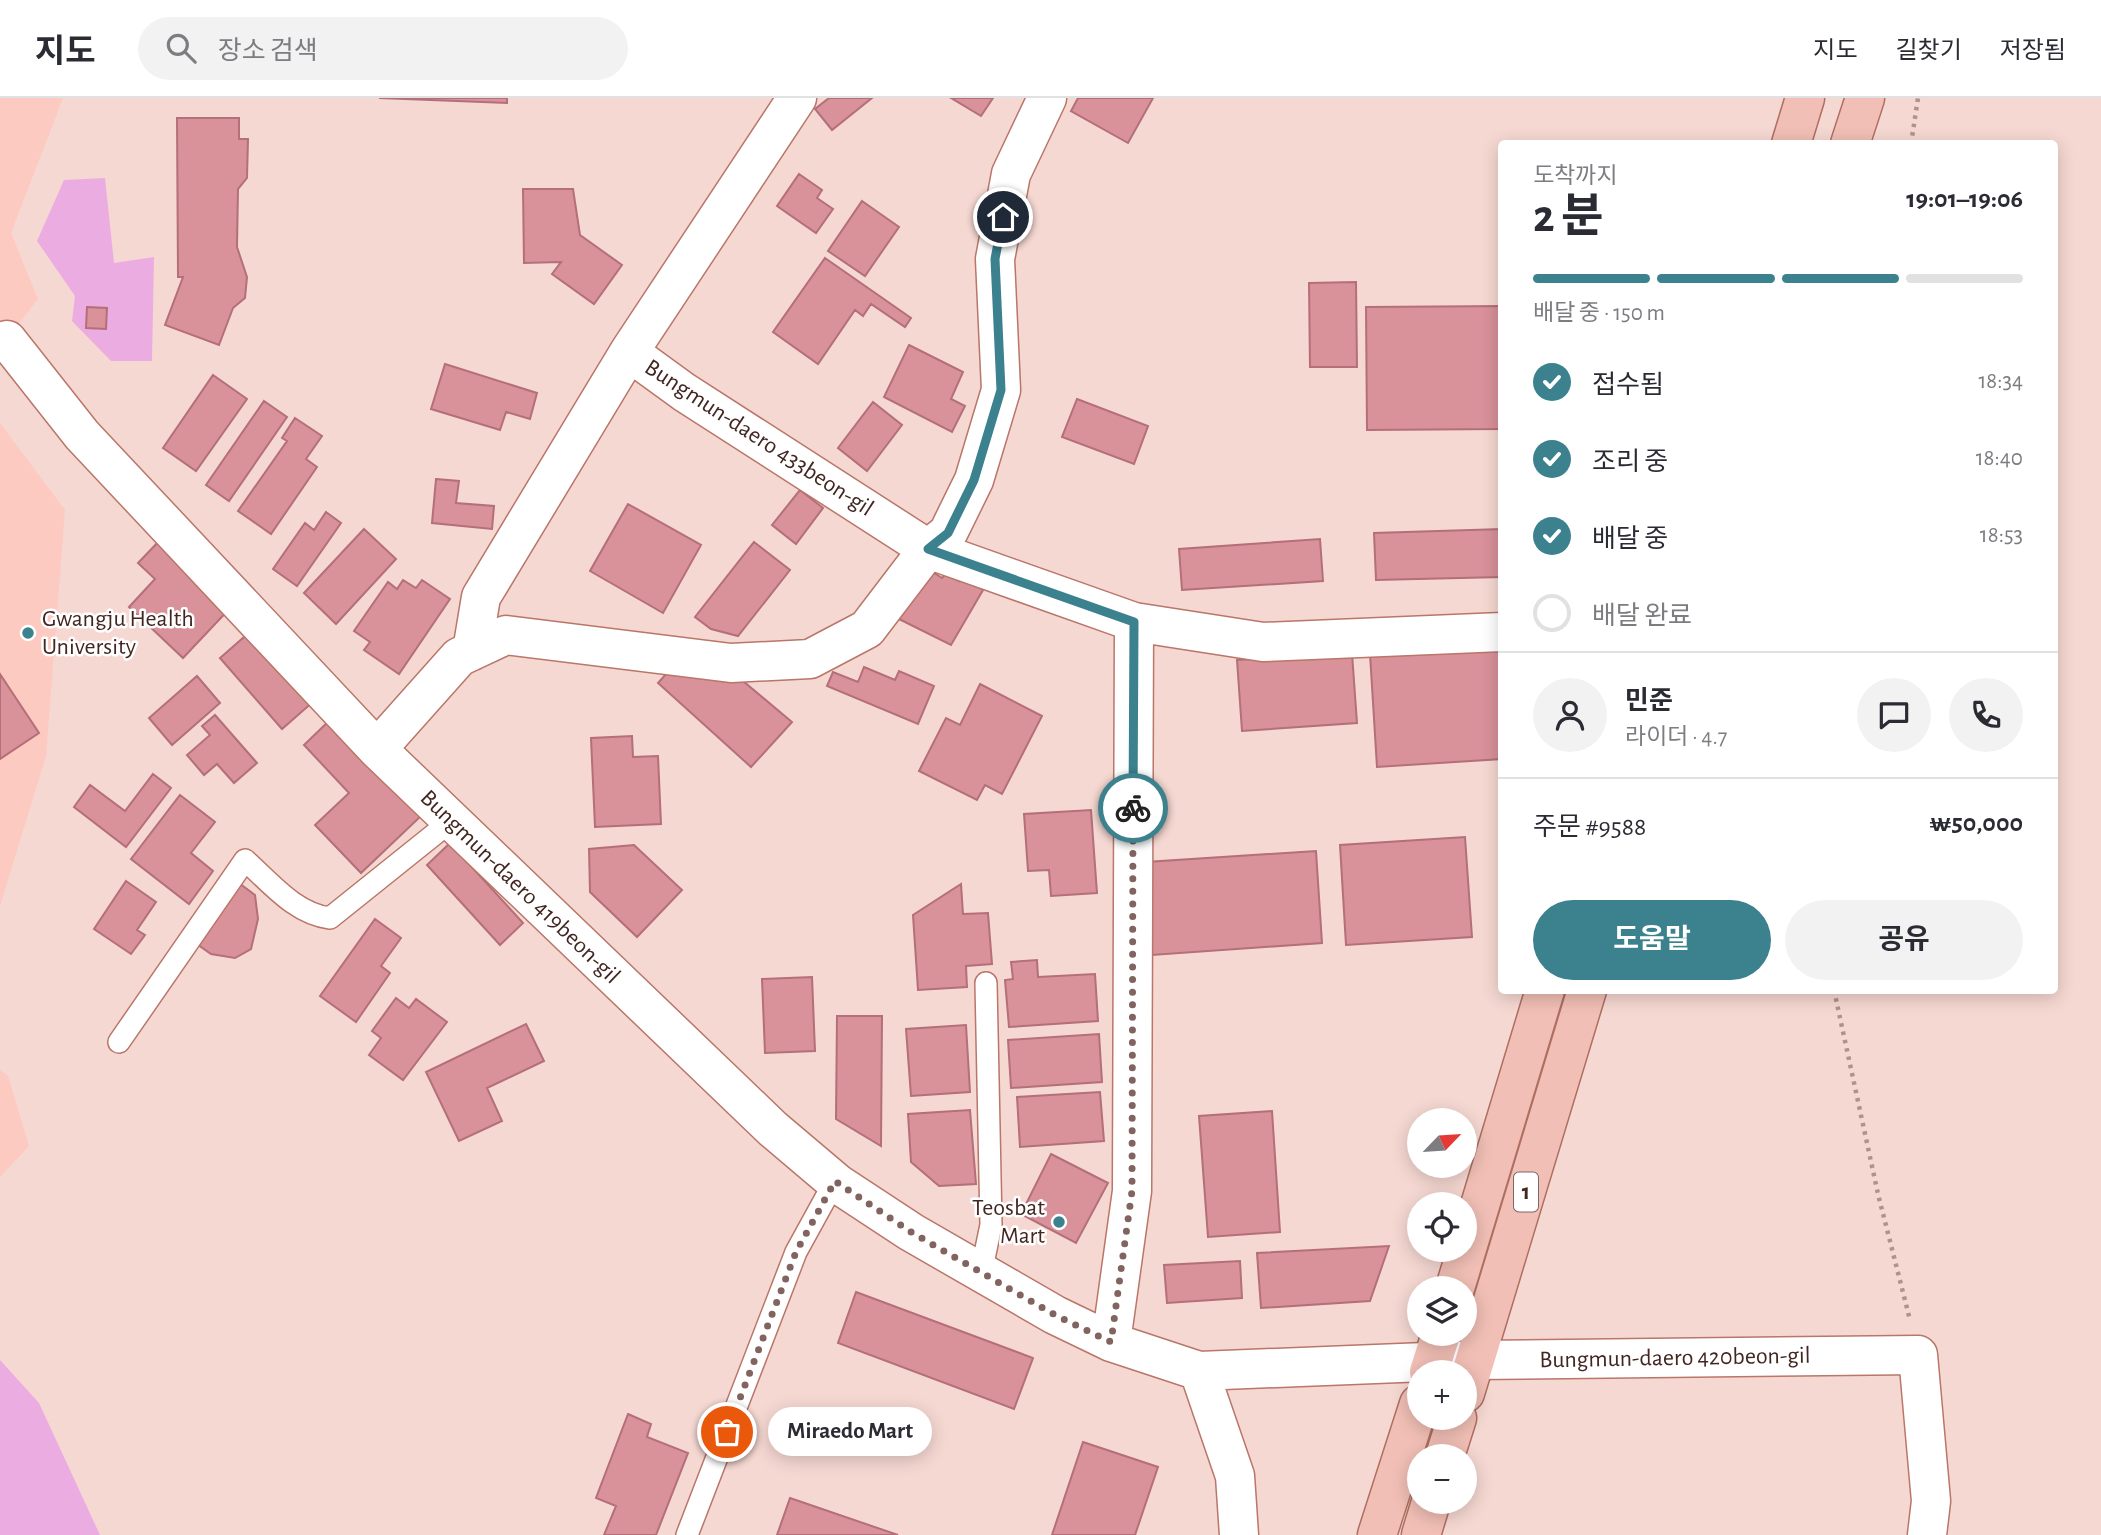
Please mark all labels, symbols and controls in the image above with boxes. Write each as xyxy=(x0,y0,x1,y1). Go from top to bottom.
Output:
search box xyxy=(138,17,628,80)
icon: search xyxy=(162,29,200,67)
text: 지도 xyxy=(35,36,96,69)
text: 장소 검색 xyxy=(218,38,318,64)
text: 지도 xyxy=(1813,39,1858,63)
text: 길찾기 xyxy=(1896,39,1962,63)
text: 저장됨 xyxy=(2000,39,2066,63)
text: 도착까지 xyxy=(1533,165,1618,188)
text: 19:01–19:06 xyxy=(1906,186,2023,212)
pin xyxy=(973,187,1033,247)
text: 2 분 xyxy=(1533,194,1604,240)
icon: home xyxy=(984,198,1022,236)
text: 배달 중 · 150 m xyxy=(1533,302,1665,325)
street label: Bungmun-daero 433beon-gil xyxy=(640,355,878,521)
icon: check xyxy=(1533,363,1571,401)
text: 18:34 xyxy=(1978,370,2023,393)
text: 접수됨 xyxy=(1592,372,1664,398)
icon: check xyxy=(1533,440,1571,478)
text: 18:40 xyxy=(1976,447,2023,470)
text: 조리 중 xyxy=(1592,449,1668,475)
icon: check xyxy=(1533,517,1571,555)
text: 18:53 xyxy=(1980,524,2023,547)
text: 배달 중 xyxy=(1592,526,1668,552)
text: 배달 완료 xyxy=(1592,603,1692,629)
place label: Gwangju Health University xyxy=(42,607,194,659)
marker: Gwangju Health University xyxy=(20,625,36,641)
button: person xyxy=(1533,678,1607,752)
button: chat xyxy=(1857,678,1931,752)
button: phone xyxy=(1949,678,2023,752)
text: 민준 xyxy=(1625,688,1673,714)
text: 라이더 · 4.7 xyxy=(1625,726,1727,749)
courier xyxy=(1098,773,1168,843)
street label: Bungmun-daero 419beon-gil xyxy=(416,786,624,988)
icon: bike xyxy=(1114,789,1152,827)
text: ₩50,000 xyxy=(1929,810,2023,836)
text: 주문 #9588 xyxy=(1533,814,1646,840)
button: 도움말 xyxy=(1533,900,1771,980)
button: 공유 xyxy=(1785,900,2023,980)
north arrow xyxy=(1407,1108,1477,1178)
map controls xyxy=(1407,1108,1477,1514)
road number: 1 xyxy=(1514,1172,1538,1212)
button: locate xyxy=(1407,1192,1477,1262)
place label: Teosbat Mart xyxy=(972,1196,1045,1248)
marker: Teosbat Mart xyxy=(1051,1214,1067,1230)
button: layers xyxy=(1407,1276,1477,1346)
street label: Bungmun-daero 420beon-gil xyxy=(1539,1344,1811,1372)
button: + xyxy=(1407,1360,1477,1430)
pin xyxy=(697,1402,757,1462)
callout: Miraedo Mart xyxy=(769,1408,934,1456)
icon: bag xyxy=(708,1413,746,1451)
text: Miraedo Mart xyxy=(787,1420,913,1443)
button: − xyxy=(1407,1444,1477,1514)

